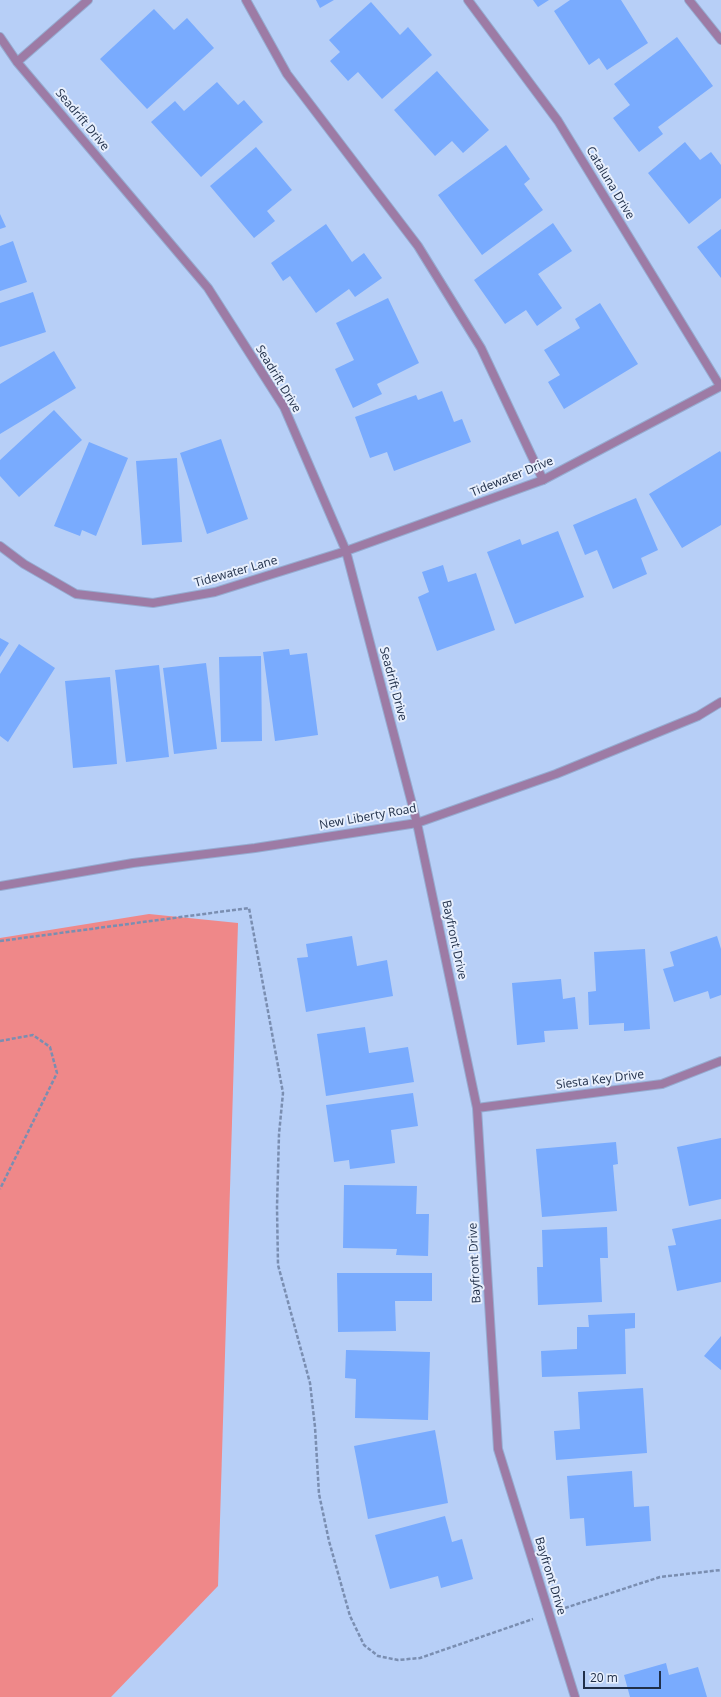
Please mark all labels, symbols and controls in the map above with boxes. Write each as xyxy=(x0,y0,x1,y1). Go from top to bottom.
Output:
street label: Seadrift Drive xyxy=(52,86,112,154)
street label: Cataluna Drive xyxy=(583,144,637,222)
street label: Seadrift Drive xyxy=(252,343,304,415)
street label: Tidewater Drive xyxy=(468,454,556,500)
street label: Tidewater Lane xyxy=(193,553,279,591)
street label: Seadrift Drive xyxy=(376,645,410,723)
street label: New Liberty Road xyxy=(318,801,418,833)
street label: Bayfront Drive xyxy=(439,899,469,981)
street label: Siesta Key Drive xyxy=(555,1067,645,1093)
street label: Bayfront Drive xyxy=(466,1222,484,1304)
street label: Bayfront Drive xyxy=(531,1535,569,1617)
scale bar xyxy=(585,1663,663,1689)
text: 20 m xyxy=(590,1669,618,1686)

